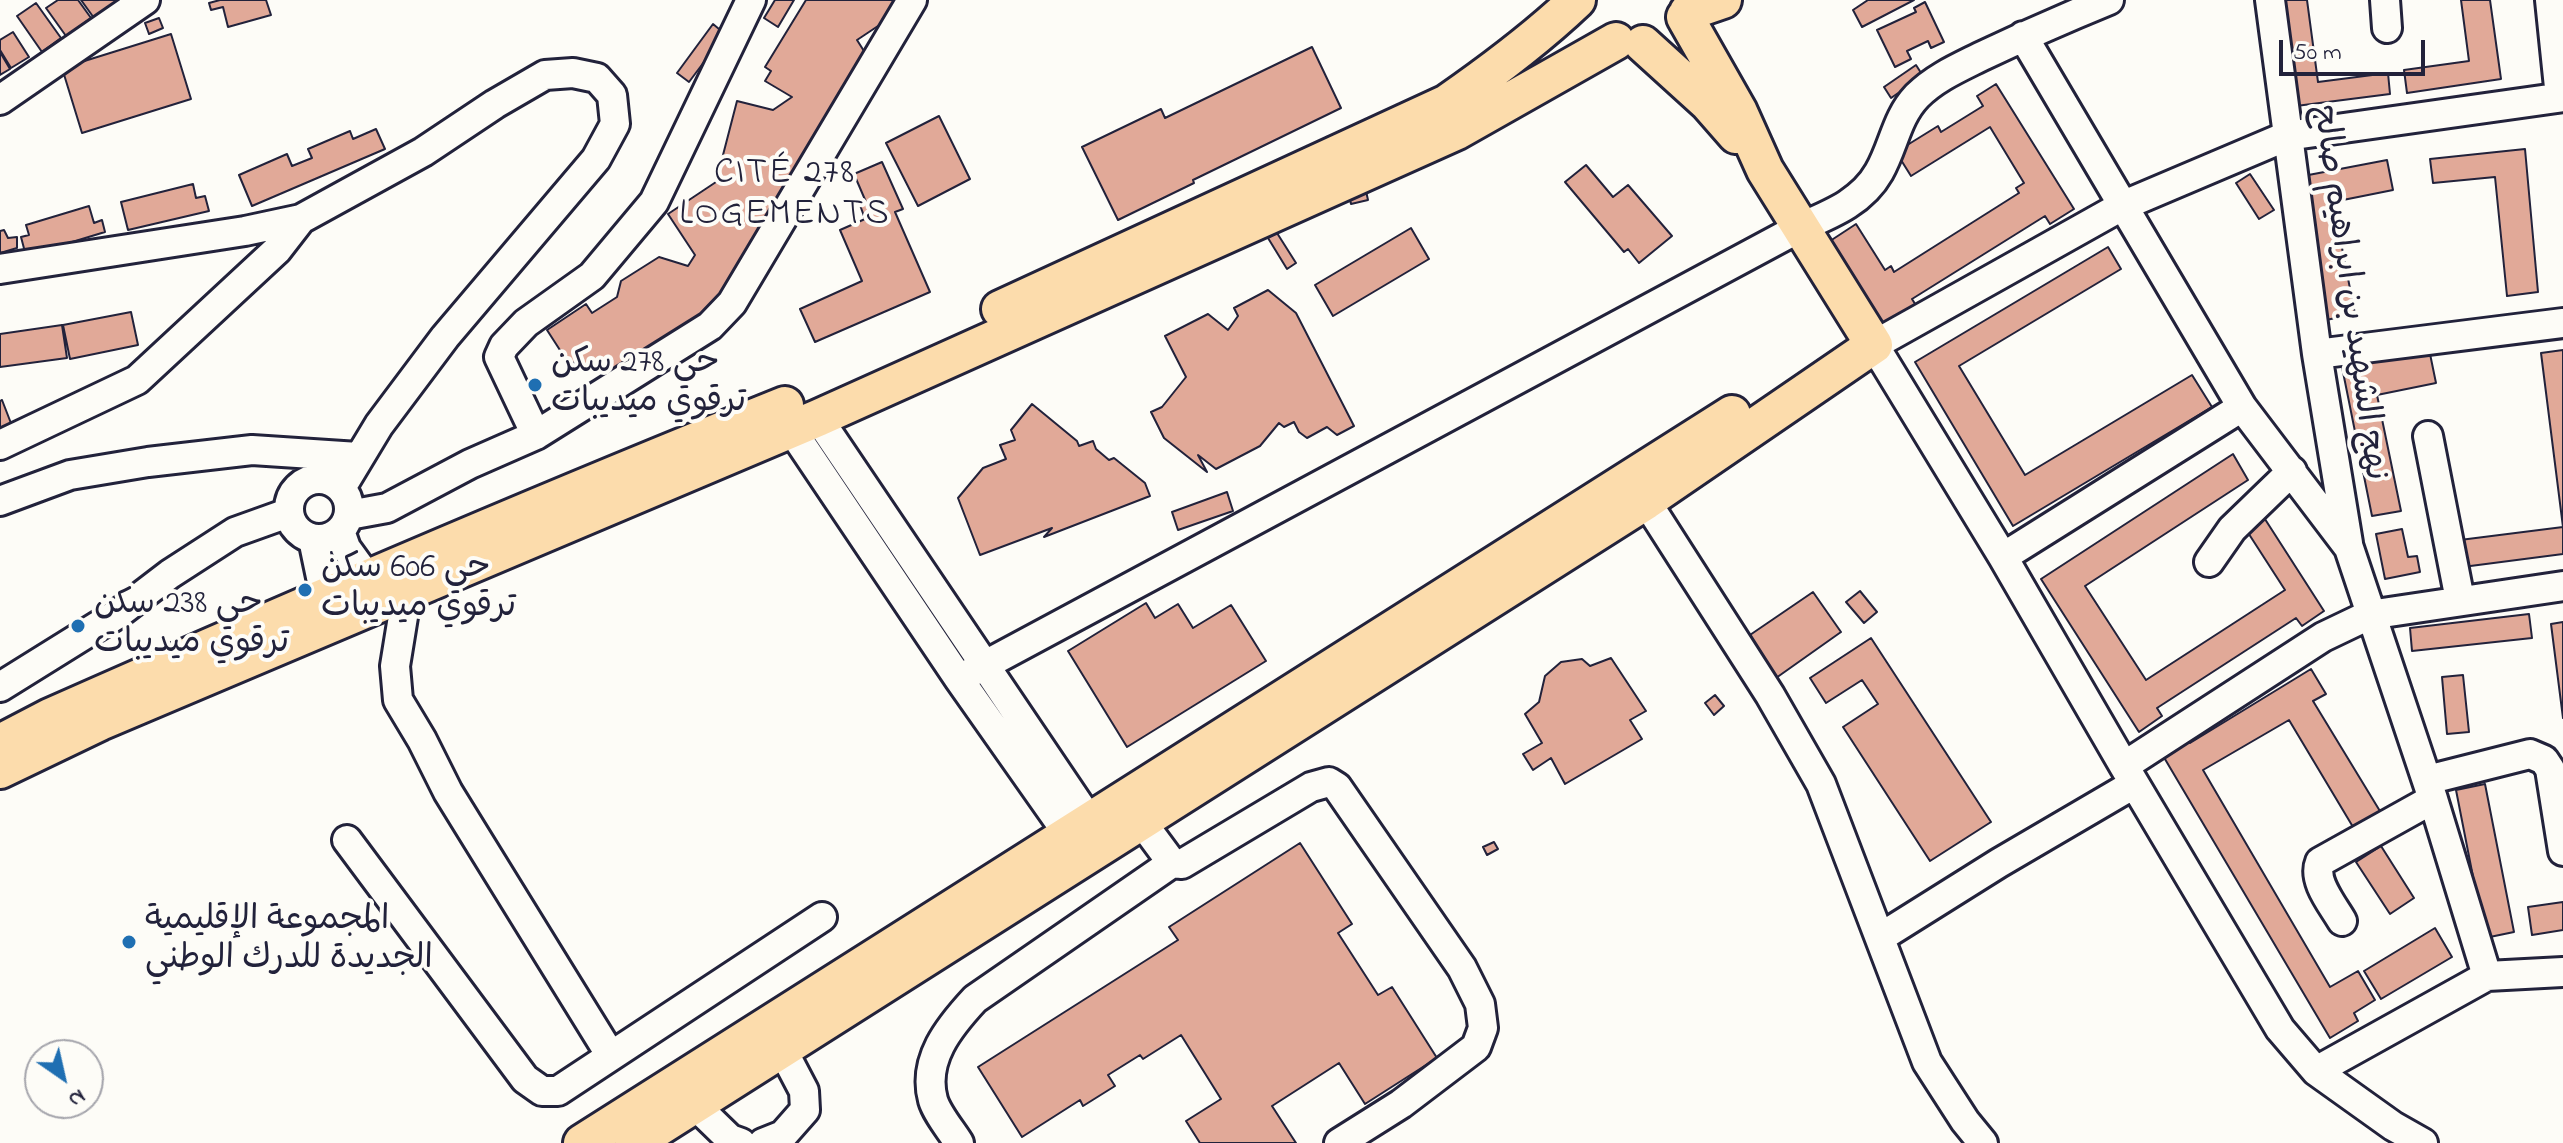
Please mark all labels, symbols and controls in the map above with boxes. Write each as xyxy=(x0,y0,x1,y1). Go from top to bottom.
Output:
scale bar xyxy=(2283,24,2429,74)
text: 50 m xyxy=(2293,36,2342,71)
street label: نهج الشهيد بن ابراهيم صالح xyxy=(2300,103,2394,483)
district label: CITÉ 278 LOGEMENTS xyxy=(679,154,891,239)
place label: حي 278 سكن ترقوي ميديبات xyxy=(551,345,746,424)
marker: حي 278 سكن ترقوي ميديبات xyxy=(526,376,544,394)
place label: حي 606 سكن ترقوي ميديبات xyxy=(321,550,516,630)
marker: حي 606 سكن ترقوي ميديبات xyxy=(296,581,314,599)
place label: حي 238 سكن ترقوي ميديبات xyxy=(94,586,289,666)
marker: حي 238 سكن ترقوي ميديبات xyxy=(69,617,87,635)
place label: المجموعة الإقليمية الجديدة للدرك الوطني xyxy=(145,902,433,982)
marker: المجموعة الإقليمية الجديدة للدرك الوطني xyxy=(120,933,138,951)
north arrow xyxy=(24,1039,104,1119)
text: N xyxy=(61,1080,91,1115)

